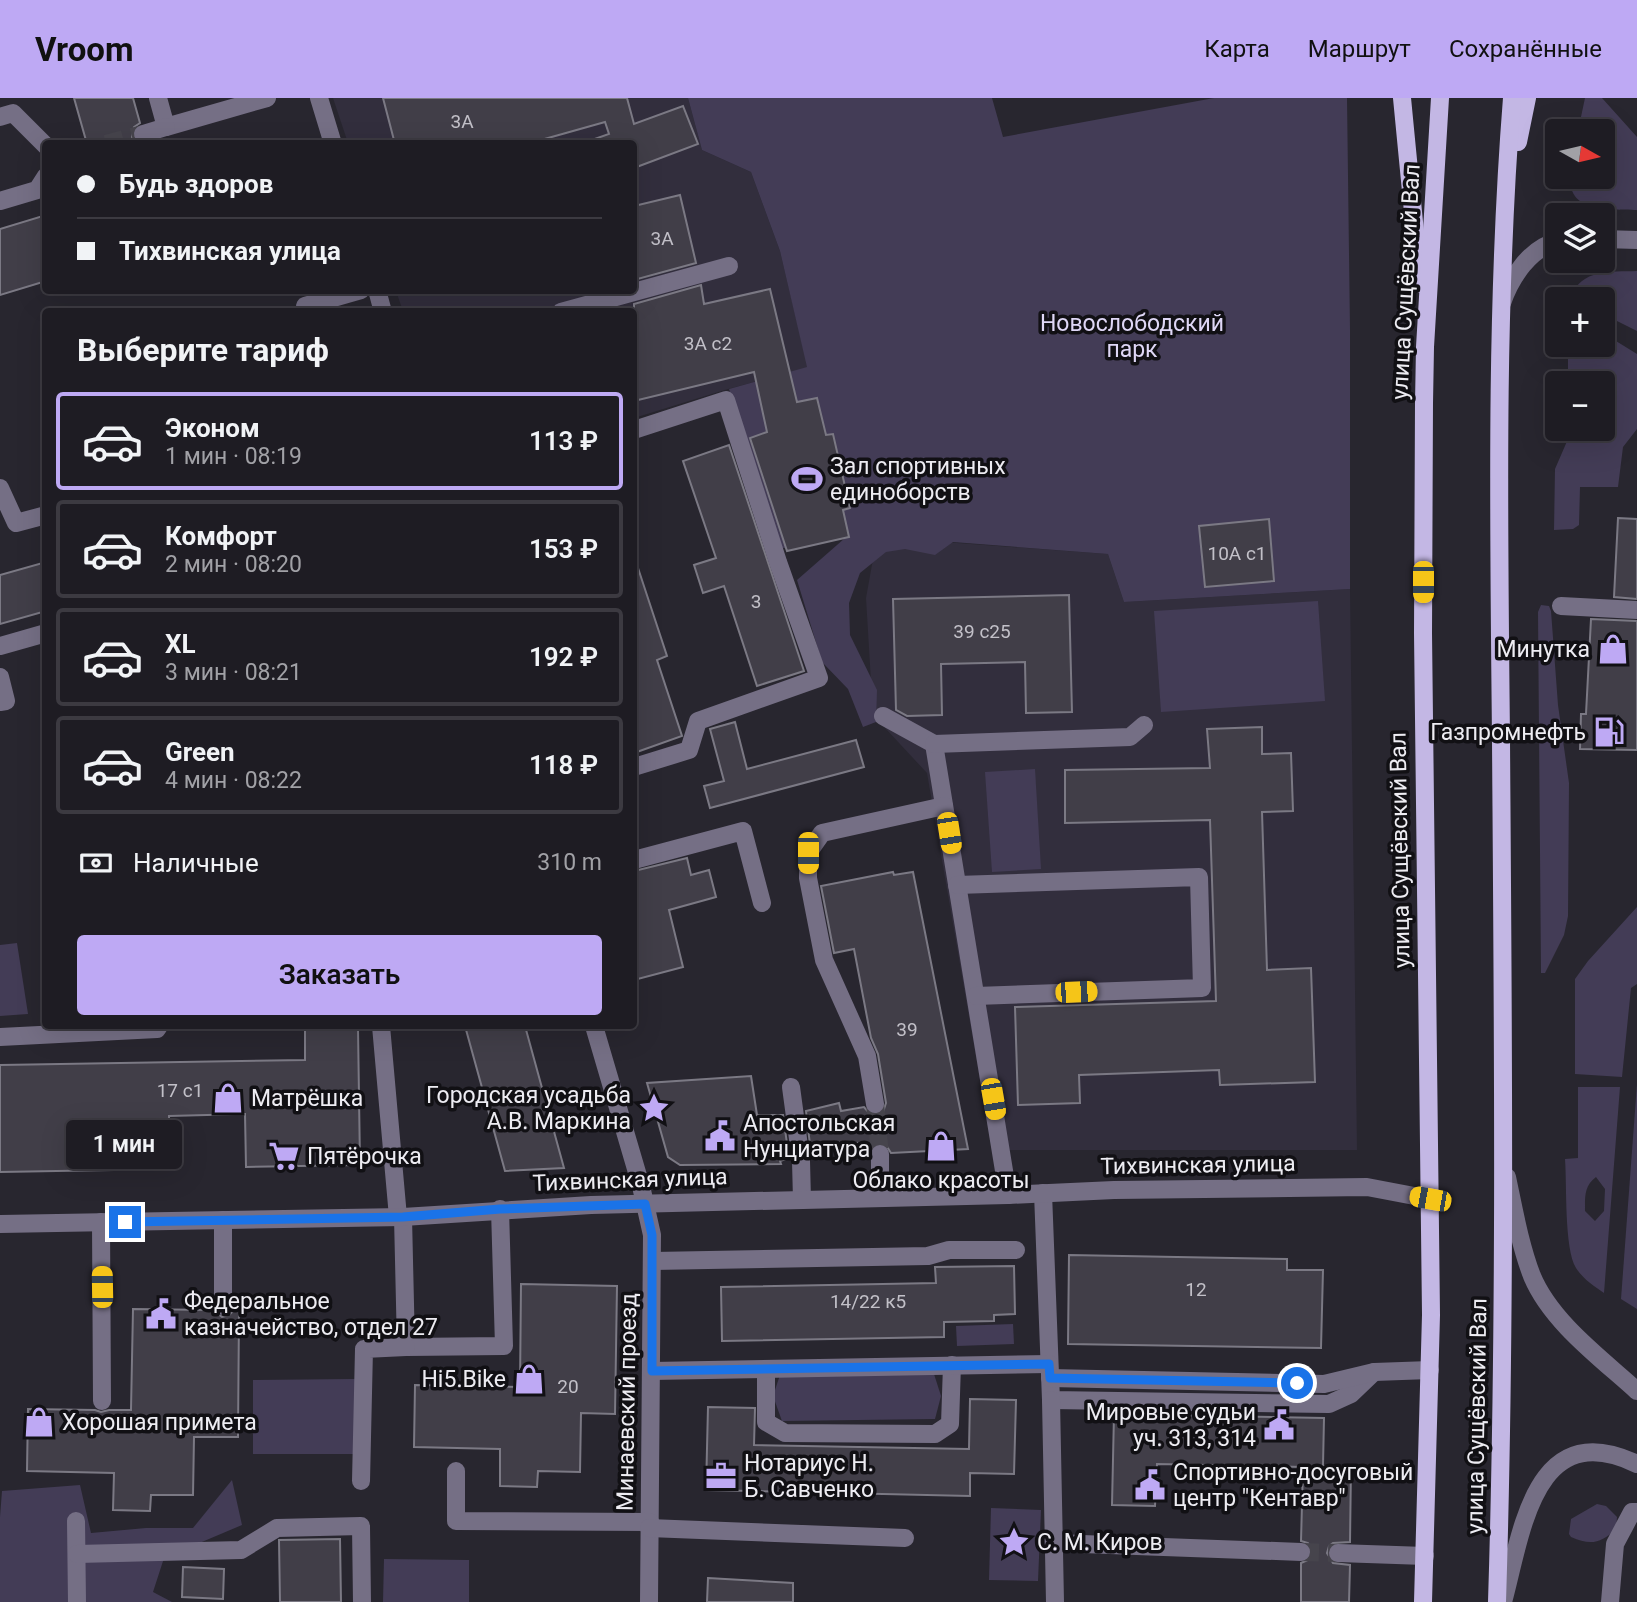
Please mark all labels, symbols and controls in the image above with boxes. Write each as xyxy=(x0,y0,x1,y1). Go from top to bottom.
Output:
text: Vroom xyxy=(35,30,134,69)
text: Карта xyxy=(1204,35,1270,63)
text: Маршрут xyxy=(1308,35,1411,63)
text: Сохранённые xyxy=(1449,35,1602,63)
house number: 3А xyxy=(450,110,474,133)
north arrow xyxy=(1545,119,1615,189)
map controls xyxy=(1545,119,1615,441)
street label: улица Сущёвский Вал xyxy=(1386,163,1426,401)
text: Будь здоров xyxy=(119,169,273,199)
button: layers xyxy=(1545,203,1615,273)
house number: 3А xyxy=(650,227,674,250)
text: Тихвинская улица xyxy=(119,236,341,266)
button: + xyxy=(1545,287,1615,357)
park label: Новослободский парк xyxy=(1040,310,1224,363)
text: Выберите тариф xyxy=(77,331,329,369)
house number: 3А с2 xyxy=(684,332,732,355)
button: − xyxy=(1545,371,1615,441)
icon: car xyxy=(81,410,144,473)
text: Эконом xyxy=(165,413,260,443)
text: 113 ₽ xyxy=(529,426,598,456)
text: 1 мин · 08:19 xyxy=(165,443,302,470)
place label: Зал спортивных единоборств xyxy=(830,453,1006,506)
sports icon: Зал спортивных единоборств xyxy=(790,462,824,496)
icon: car xyxy=(81,518,144,581)
text: Комфорт xyxy=(165,521,277,551)
text: 153 ₽ xyxy=(529,534,598,564)
house number: 10А с1 xyxy=(1207,542,1267,565)
text: 2 мин · 08:20 xyxy=(165,551,302,578)
car xyxy=(1413,561,1434,603)
house number: 3 xyxy=(751,590,761,613)
house number: 39 с25 xyxy=(953,620,1011,643)
icon: car xyxy=(81,626,144,689)
text: XL xyxy=(165,629,196,659)
shop icon: Минутка xyxy=(1596,632,1630,666)
place label: Минутка xyxy=(1496,636,1590,663)
text: 192 ₽ xyxy=(529,642,598,672)
text: 3 мин · 08:21 xyxy=(165,659,302,686)
fuel station icon: Газпромнефть xyxy=(1592,715,1626,749)
place label: Газпромнефть xyxy=(1430,719,1586,746)
street label: улица Сущёвский Вал xyxy=(1384,732,1416,968)
icon: car xyxy=(81,734,144,797)
text: Green xyxy=(165,737,235,767)
text: 118 ₽ xyxy=(529,750,598,780)
text: 4 мин · 08:22 xyxy=(165,767,302,794)
car xyxy=(936,811,963,855)
car xyxy=(798,832,819,874)
icon: cash xyxy=(77,844,115,882)
text: Наличные xyxy=(133,848,259,878)
text: 310 m xyxy=(537,849,602,876)
button: Заказать xyxy=(77,935,602,1015)
car xyxy=(1055,981,1098,1003)
house number: 39 xyxy=(896,1018,918,1041)
car xyxy=(980,1076,1007,1122)
house number: 17 с1 xyxy=(157,1079,203,1102)
shop icon: Матрёшка xyxy=(211,1081,245,1115)
place label: Городская усадьба А.В. Маркина xyxy=(426,1082,631,1135)
place label: Матрёшка xyxy=(251,1085,363,1112)
place icon: Городская усадьба А.В. Маркина xyxy=(637,1091,671,1125)
place label: Апостольская Нунциатура xyxy=(743,1110,895,1163)
public building icon: Апостольская Нунциатура xyxy=(703,1119,737,1153)
callout: 1 мин xyxy=(67,1121,183,1170)
shop icon: Облако красоты xyxy=(924,1129,958,1163)
text: 1 мин xyxy=(93,1131,155,1158)
supermarket icon: Пятёрочка xyxy=(267,1139,301,1173)
place label: Пятёрочка xyxy=(307,1143,422,1170)
street label: Тихвинская улица xyxy=(1100,1150,1296,1180)
street label: Тихвинская улица xyxy=(532,1163,728,1197)
place label: Облако красоты xyxy=(852,1167,1030,1194)
car xyxy=(1408,1185,1453,1213)
route end xyxy=(109,1206,141,1238)
car xyxy=(92,1266,113,1308)
house number: 12 xyxy=(1185,1278,1207,1301)
place label: Федеральное казначейство, отдел 27 xyxy=(184,1288,438,1341)
house number: 14/22 к5 xyxy=(830,1290,906,1313)
street label: Минаевский проезд xyxy=(612,1293,642,1511)
public building icon: Федеральное казначейство, отдел 27 xyxy=(144,1297,178,1331)
street label: улица Сущёвский Вал xyxy=(1461,1298,1493,1534)
shop icon: Hi5.Bike xyxy=(512,1362,546,1396)
place label: Hi5.Bike xyxy=(421,1366,506,1393)
route start xyxy=(1281,1367,1313,1399)
house number: 20 xyxy=(557,1375,579,1398)
place label: Мировые судьи уч. 313, 314 xyxy=(1086,1399,1256,1452)
shop icon: Хорошая примета xyxy=(22,1405,56,1439)
public building icon: Мировые судьи уч. 313, 314 xyxy=(1262,1408,1296,1442)
place label: Хорошая примета xyxy=(62,1409,257,1436)
place label: Нотариус Н. Б. Савченко xyxy=(744,1450,874,1503)
office icon: Нотариус Н. Б. Савченко xyxy=(704,1459,738,1493)
place label: Спортивно-досуговый центр "Кентавр" xyxy=(1173,1459,1413,1512)
public building icon: Спортивно-досуговый центр "Кентавр" xyxy=(1133,1468,1167,1502)
place icon: С. М. Киров xyxy=(997,1525,1031,1559)
place label: С. М. Киров xyxy=(1037,1529,1163,1556)

